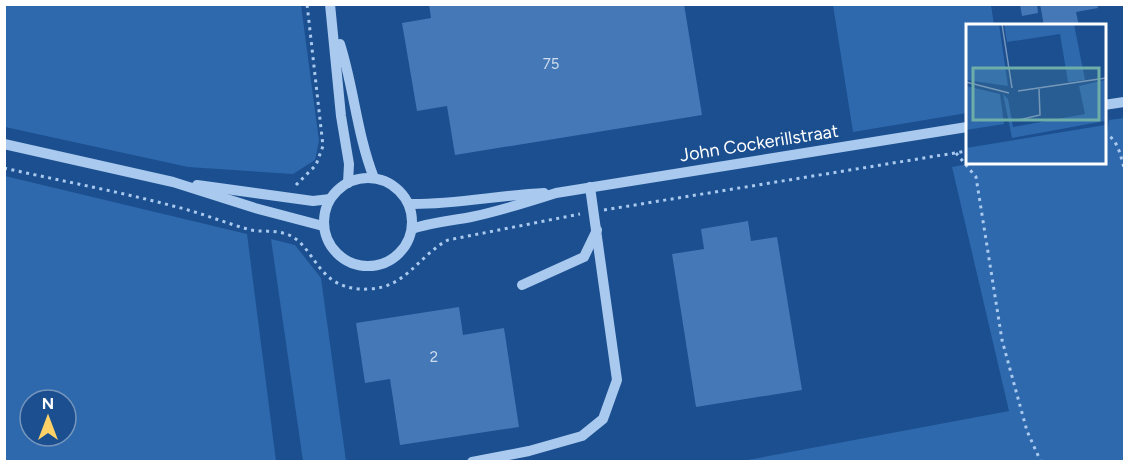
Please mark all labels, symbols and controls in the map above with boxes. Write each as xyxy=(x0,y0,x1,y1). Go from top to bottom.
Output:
inset map xyxy=(966,24,1105,164)
house number: 75 xyxy=(543,55,559,73)
street label: John Cockerillstraat xyxy=(678,120,840,166)
house number: 2 xyxy=(430,348,438,366)
north arrow xyxy=(18,388,78,448)
text: N xyxy=(42,394,54,413)

